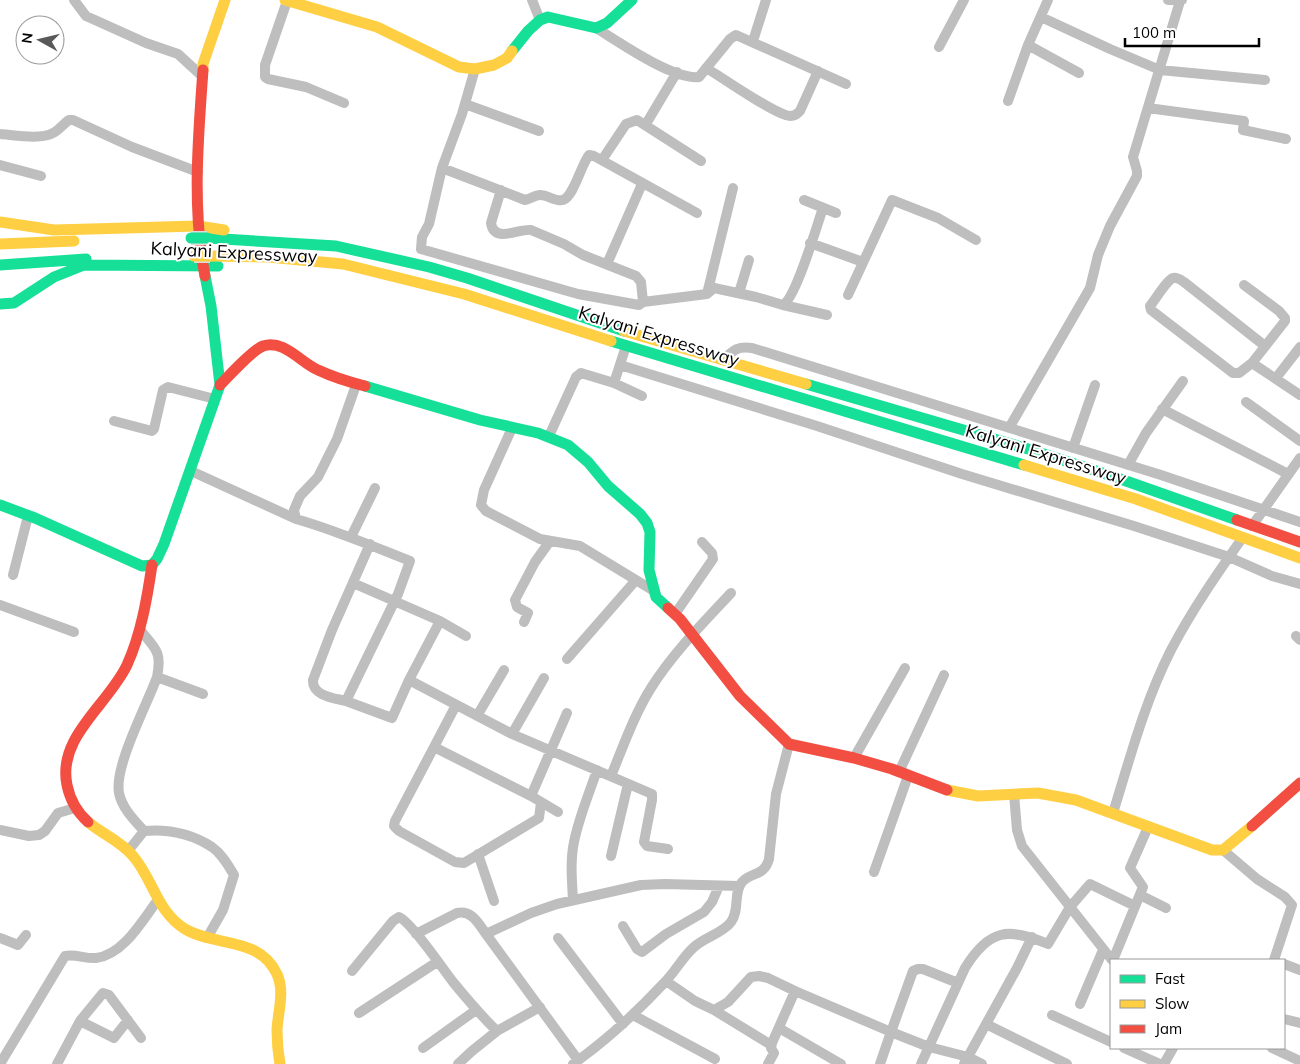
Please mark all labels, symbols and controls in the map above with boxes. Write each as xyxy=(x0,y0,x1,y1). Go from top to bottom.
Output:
north arrow xyxy=(15,15,65,65)
scale bar xyxy=(1125,15,1259,47)
text: 100 m xyxy=(1132,23,1176,42)
text: N xyxy=(17,32,37,45)
street label: Kalyani Expressway xyxy=(150,236,318,268)
street label: Kalyani Expressway xyxy=(576,301,743,372)
street label: Kalyani Expressway xyxy=(963,419,1130,490)
legend xyxy=(1110,959,1285,1049)
text: Fast xyxy=(1155,969,1185,988)
text: Slow xyxy=(1155,994,1189,1013)
text: Jam xyxy=(1155,1019,1182,1038)

